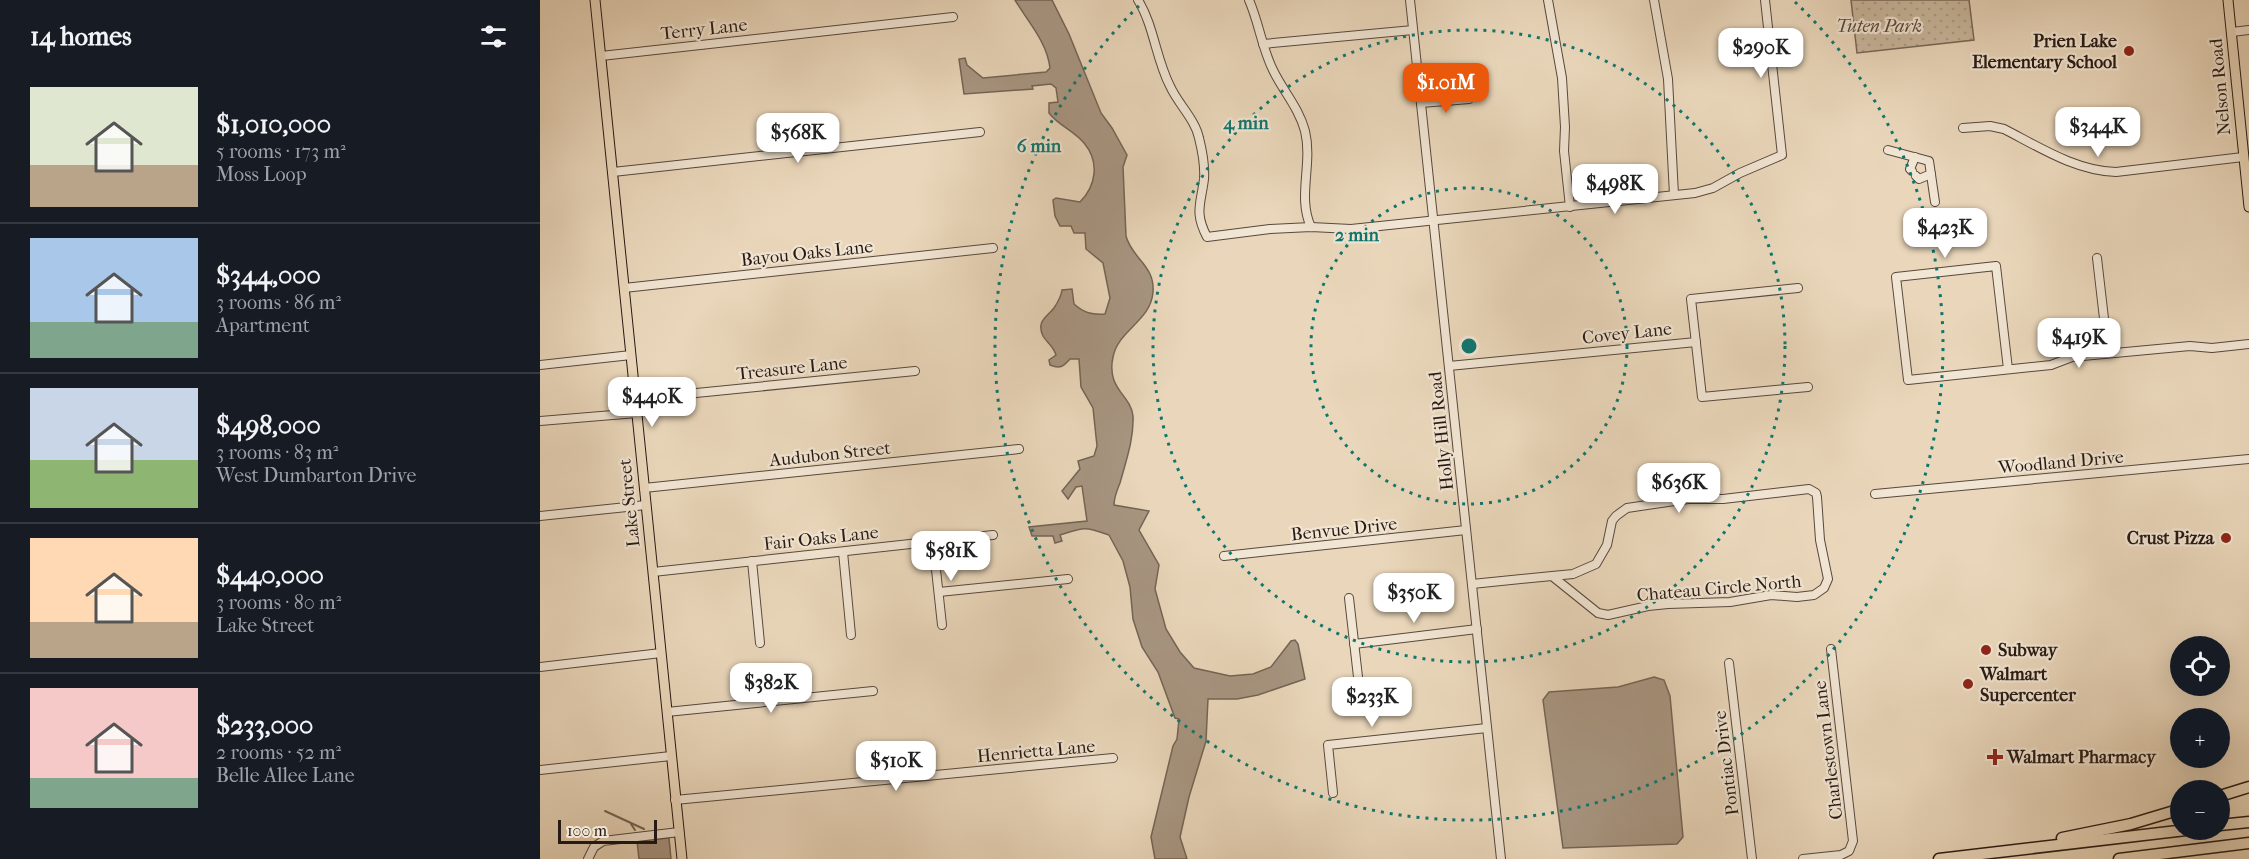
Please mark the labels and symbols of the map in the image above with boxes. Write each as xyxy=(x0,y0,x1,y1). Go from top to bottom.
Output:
street label: Terry Lane xyxy=(660,15,748,44)
park label: Tuten Park xyxy=(1836,16,1922,37)
pin: $290K xyxy=(1719,28,1803,79)
place label: Prien Lake Elementary School xyxy=(1972,31,2118,73)
street label: Nelson Road xyxy=(2206,37,2235,136)
marker: Prien Lake Elementary School xyxy=(2122,44,2136,58)
pin: $1.01M xyxy=(1397,63,1495,114)
pin: $344K xyxy=(2056,107,2140,158)
pin: $568K xyxy=(756,113,840,164)
text: 4 min xyxy=(1222,113,1269,134)
text: 6 min xyxy=(1017,136,1062,157)
pin: $498K xyxy=(1573,164,1657,215)
pin: $423K xyxy=(1903,208,1987,259)
text: 2 min xyxy=(1335,225,1379,246)
street label: Bayou Oaks Lane xyxy=(740,236,874,271)
street label: Covey Lane xyxy=(1581,318,1673,349)
pin: $419K xyxy=(2037,318,2121,369)
centre of rings xyxy=(1459,336,1479,356)
street label: Treasure Lane xyxy=(736,352,849,385)
street label: Holly Hill Road xyxy=(1425,370,1458,491)
pin: $440K xyxy=(610,377,694,428)
street label: Audubon Street xyxy=(767,438,892,471)
street label: Woodland Drive xyxy=(1996,447,2125,479)
street label: Lake Street xyxy=(614,457,645,548)
pin: $636K xyxy=(1637,463,1721,514)
street label: Benvue Drive xyxy=(1290,513,1398,546)
street label: Fair Oaks Lane xyxy=(763,522,880,555)
place label: Crust Pizza xyxy=(2127,528,2215,549)
pin: $581K xyxy=(909,531,993,582)
marker: Crust Pizza xyxy=(2219,531,2233,545)
street label: Chateau Circle North xyxy=(1636,571,1802,606)
pin: $350K xyxy=(1372,573,1456,624)
place label: Subway xyxy=(1998,640,2059,661)
marker: Subway xyxy=(1979,643,1993,657)
pin: $382K xyxy=(729,663,813,714)
place label: Walmart Supercenter xyxy=(1979,664,2076,706)
pin: $233K xyxy=(1330,677,1414,728)
marker: Walmart Supercenter xyxy=(1961,677,1975,691)
street label: Charlestown Lane xyxy=(1810,679,1847,821)
street label: Pontiac Drive xyxy=(1710,709,1743,817)
street label: Henrietta Lane xyxy=(976,736,1096,767)
pin: $510K xyxy=(854,741,938,792)
place label: Walmart Pharmacy xyxy=(2006,747,2157,768)
marker: Walmart Pharmacy xyxy=(1988,750,2002,764)
scale bar xyxy=(558,817,657,844)

